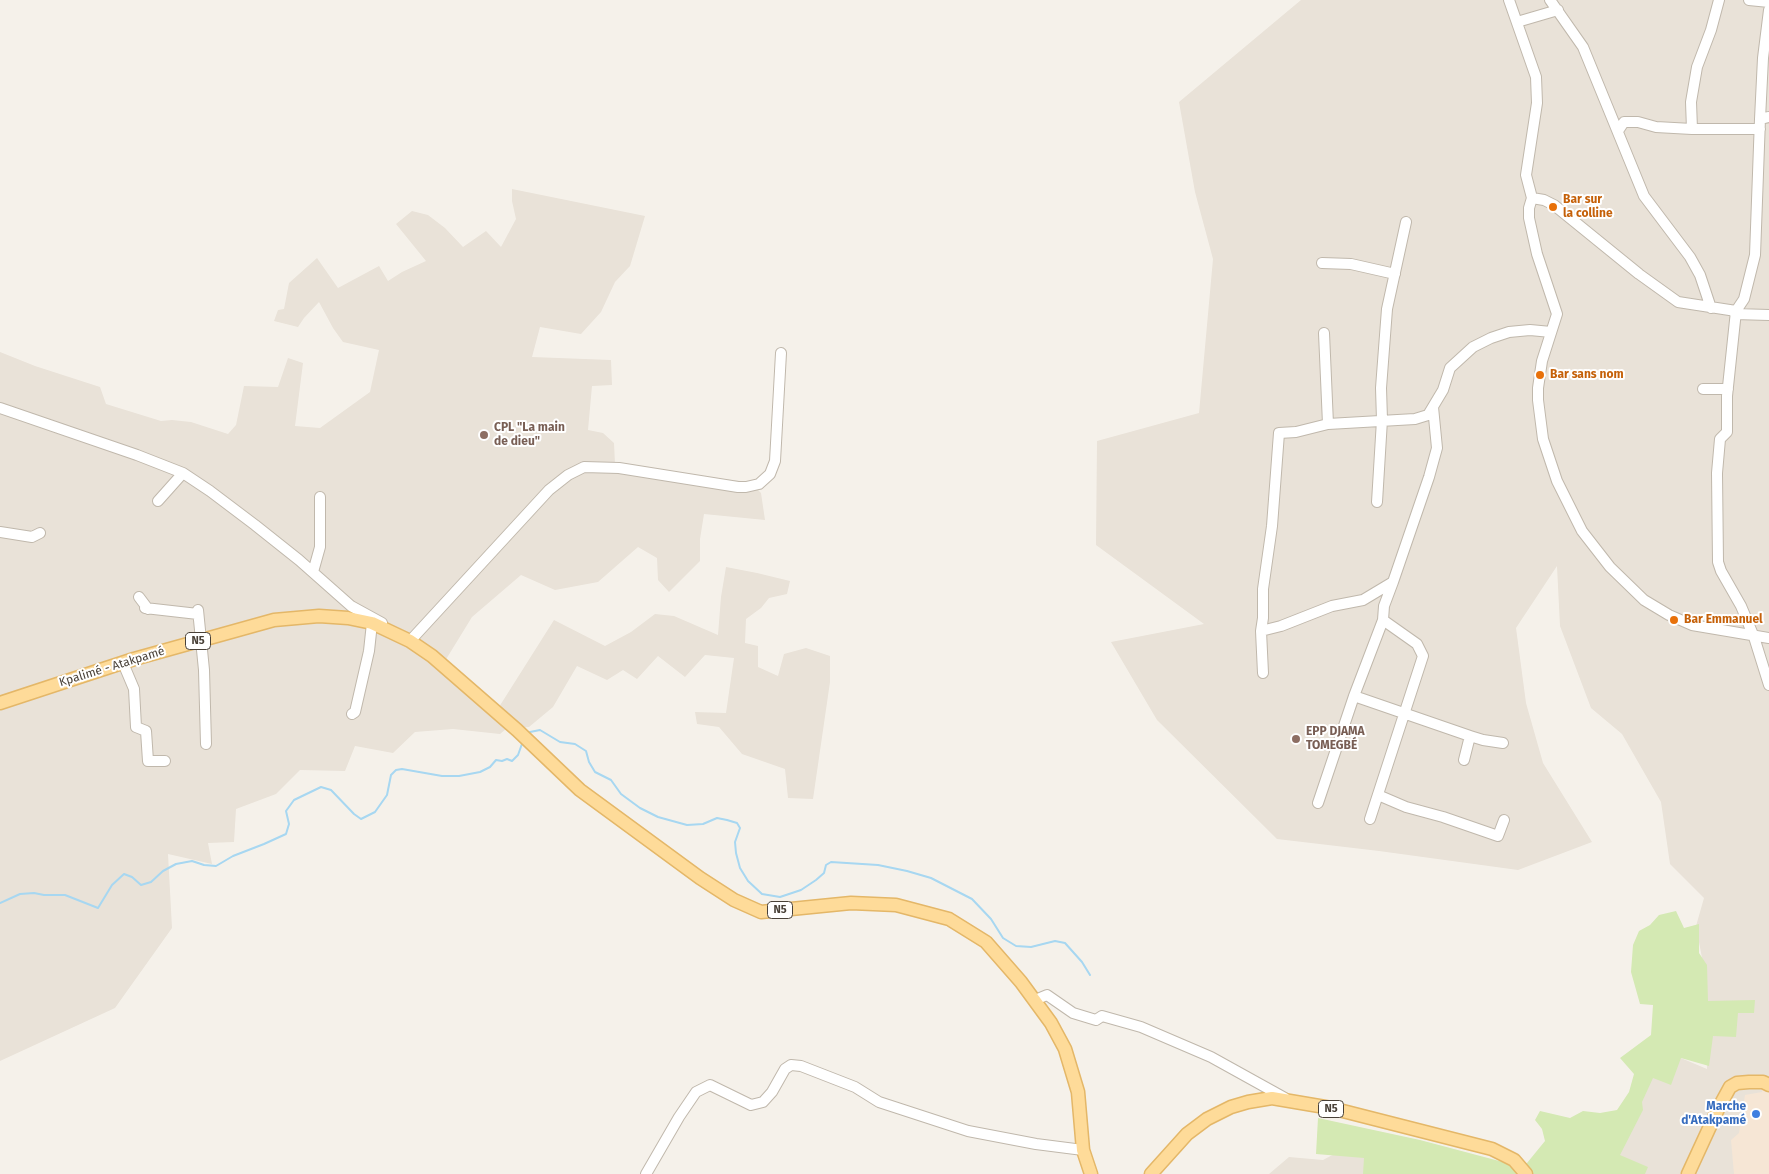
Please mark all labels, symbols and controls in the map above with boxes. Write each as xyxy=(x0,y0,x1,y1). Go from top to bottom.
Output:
place label: Bar sur la colline xyxy=(1563,193,1612,221)
marker: Bar sur la colline xyxy=(1547,201,1559,213)
place label: Bar sans nom xyxy=(1550,368,1624,382)
marker: Bar sans nom xyxy=(1534,369,1546,381)
place label: CPL "La main de dieu" xyxy=(494,421,565,449)
marker: CPL "La main de dieu" xyxy=(478,429,490,441)
place label: Bar Emmanuel xyxy=(1684,613,1763,627)
marker: Bar Emmanuel xyxy=(1668,614,1680,626)
road number: N5 xyxy=(186,632,210,649)
street label: Kpalimé - Atakpamé xyxy=(58,644,166,690)
place label: EPP DJAMA TOMEGBÉ xyxy=(1306,725,1365,753)
marker: EPP DJAMA TOMEGBÉ xyxy=(1290,733,1302,745)
road number: N5 xyxy=(768,902,792,918)
road number: N5 xyxy=(1318,1100,1344,1118)
place label: Marche d'Atakpamé xyxy=(1681,1100,1746,1128)
marker: Marche d'Atakpamé xyxy=(1750,1108,1762,1120)

